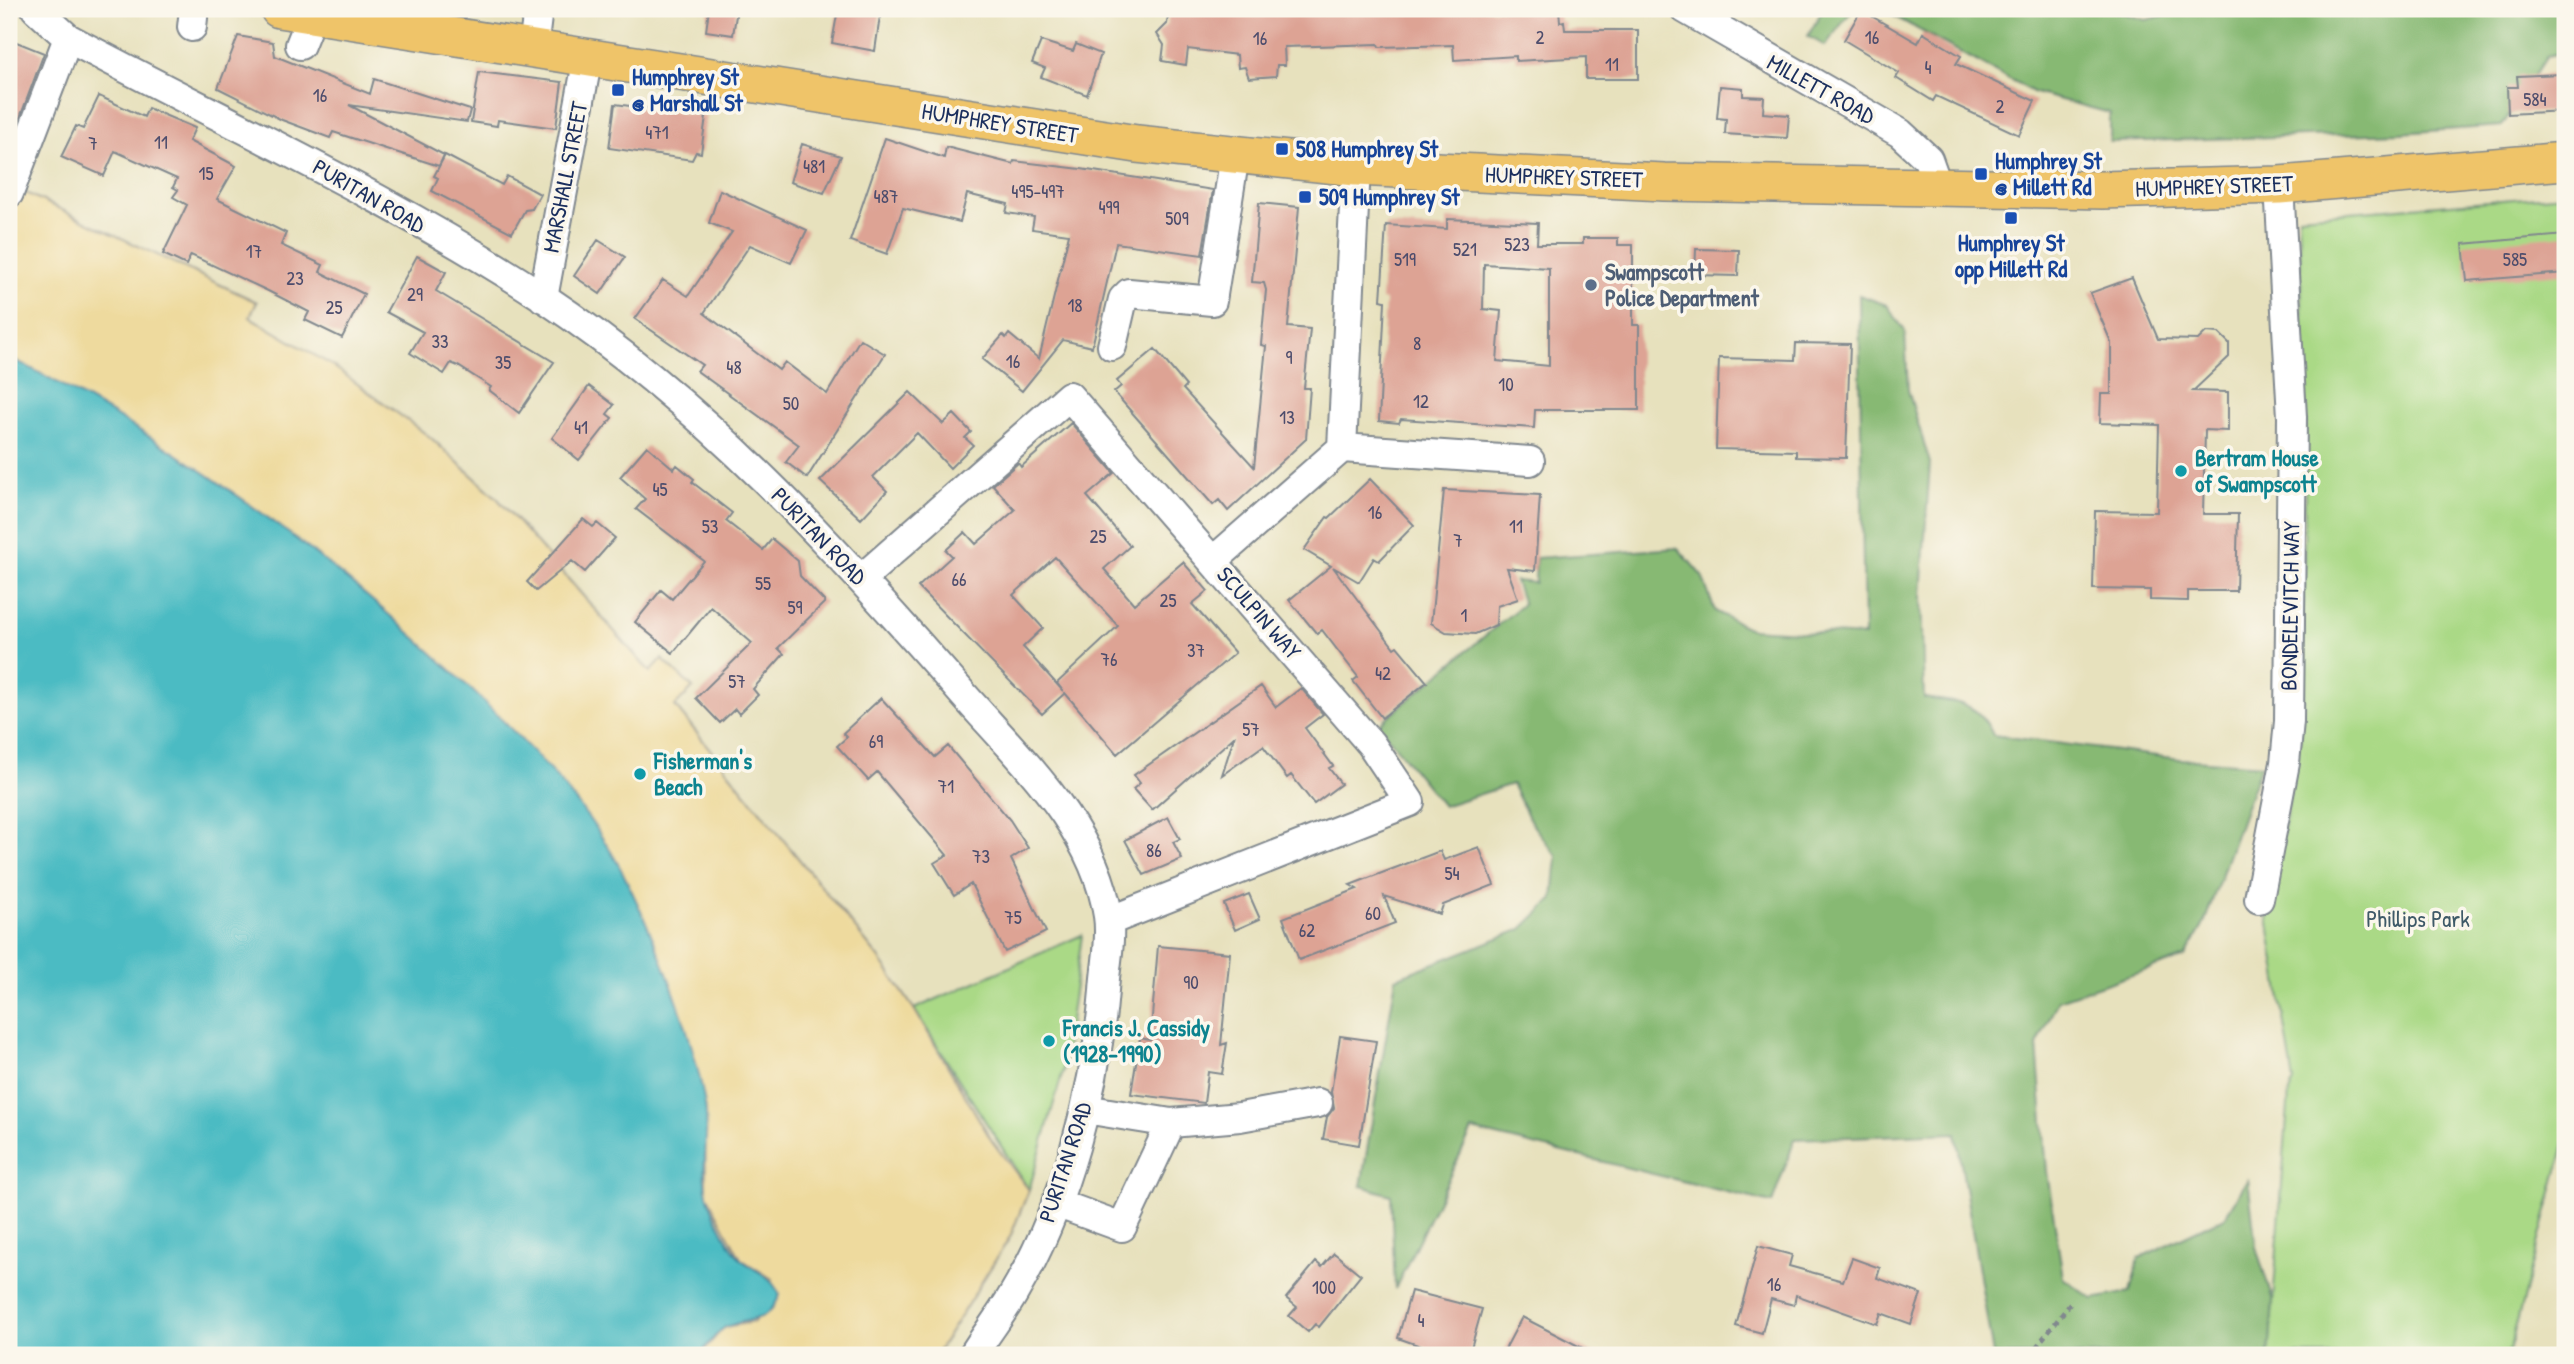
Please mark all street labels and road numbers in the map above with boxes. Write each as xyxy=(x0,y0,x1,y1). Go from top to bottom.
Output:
street label: MILLETT ROAD xyxy=(1762,46,1881,131)
street label: HUMPHREY STREET xyxy=(920,95,1081,150)
street label: MARSHALL STREET xyxy=(535,99,594,255)
street label: PURITAN ROAD xyxy=(308,151,431,240)
street label: HUMPHREY STREET xyxy=(1485,158,1644,195)
street label: HUMPHREY STREET xyxy=(2135,167,2294,204)
street label: PURITAN ROAD xyxy=(765,480,874,591)
street label: BONDELEVITCH WAY xyxy=(2273,521,2306,691)
street label: SCULPIN WAY xyxy=(1210,560,1308,666)
street label: PURITAN ROAD xyxy=(1031,1098,1099,1226)

